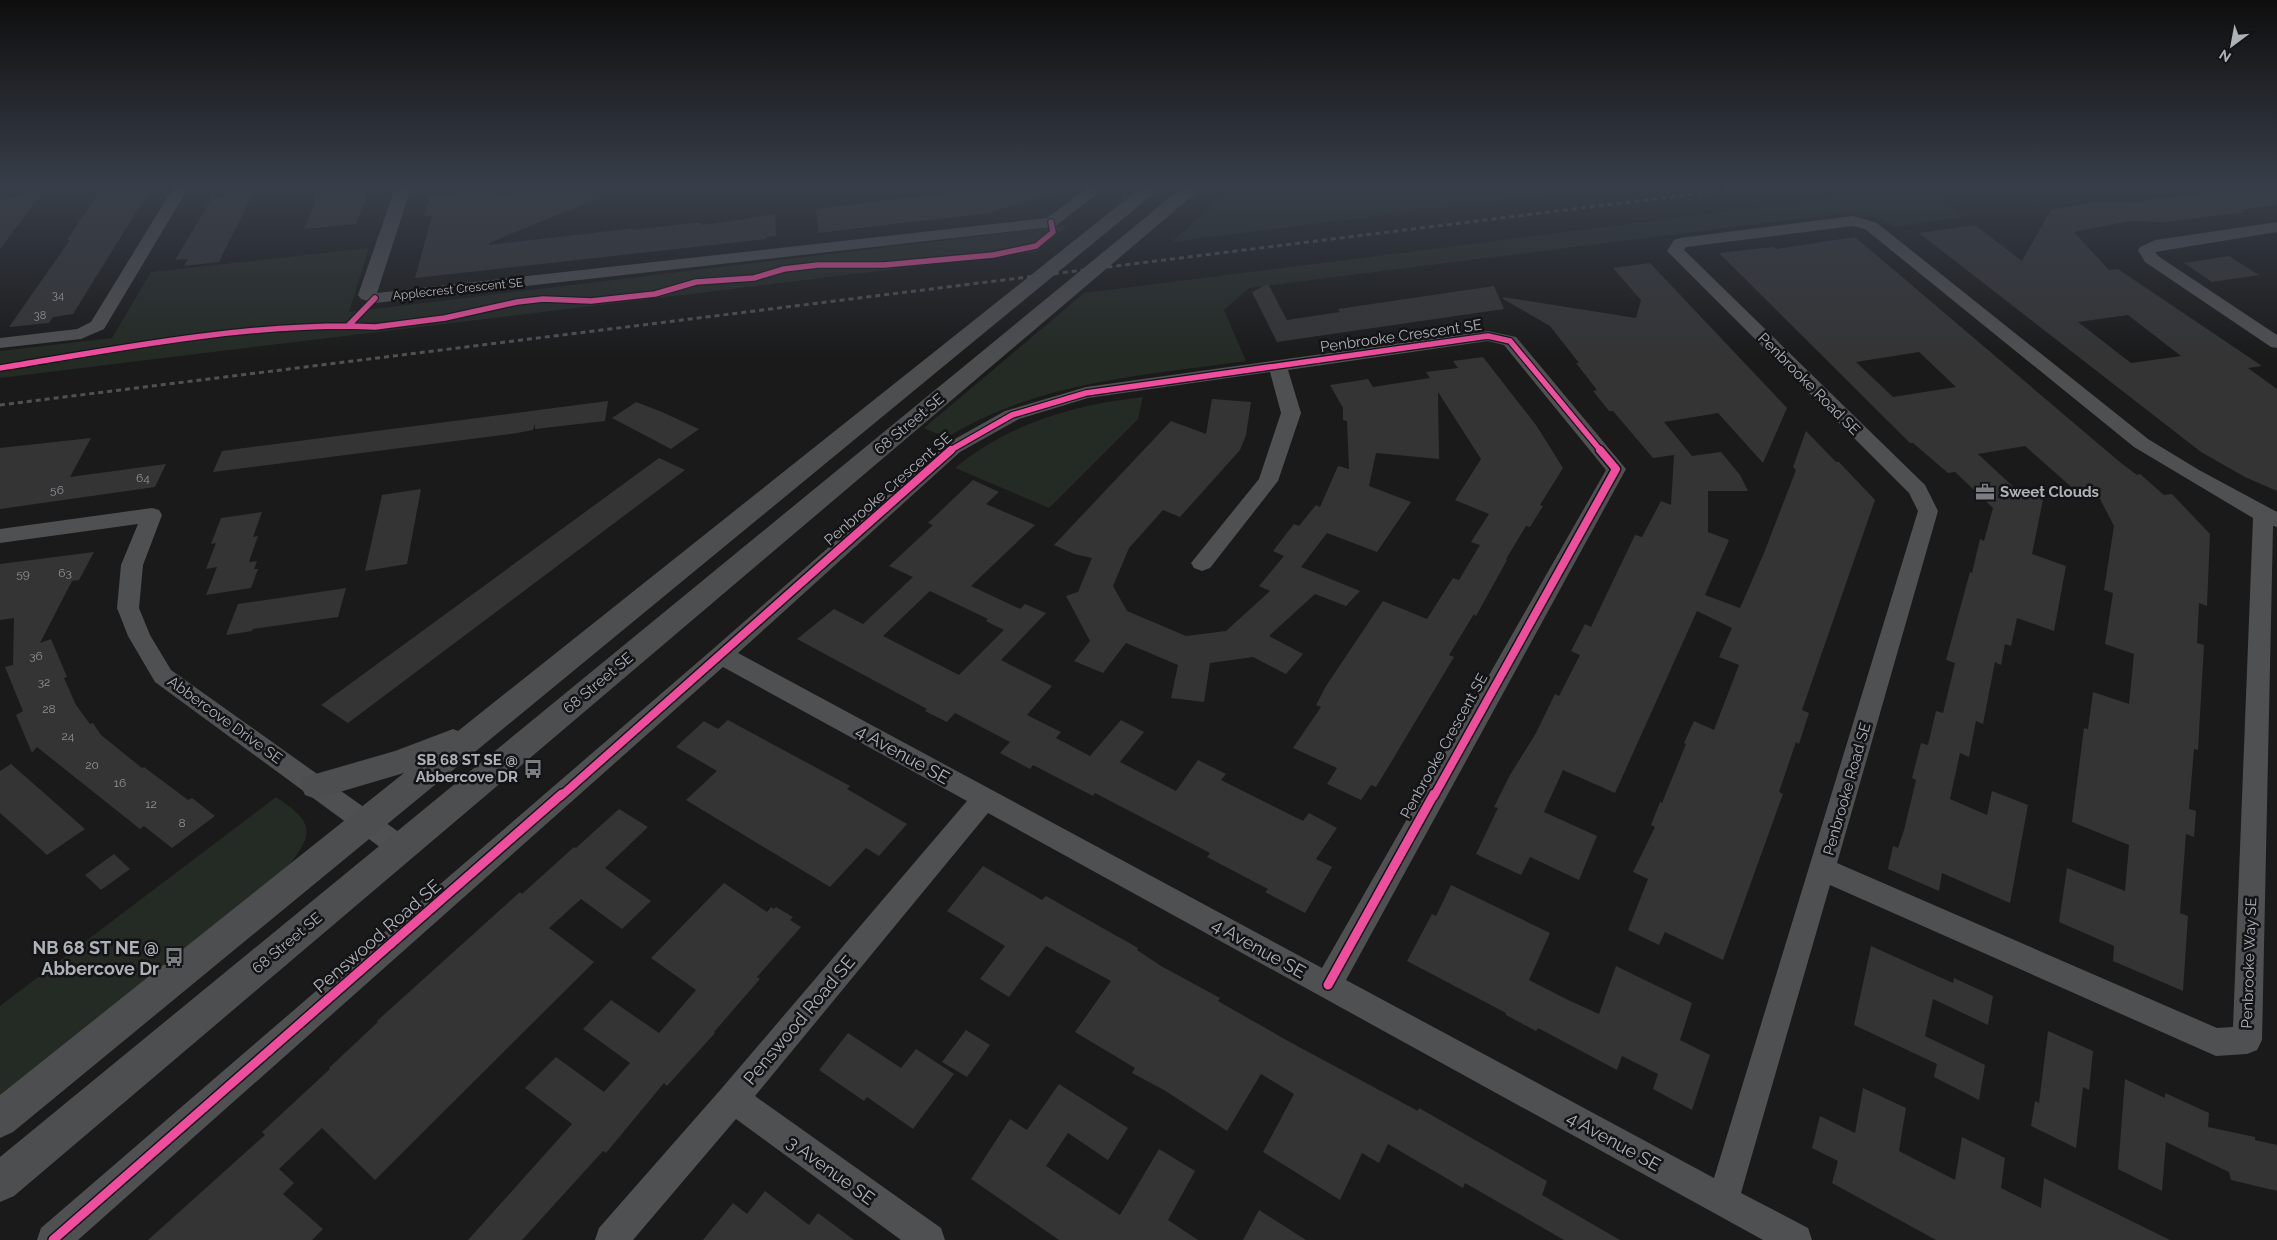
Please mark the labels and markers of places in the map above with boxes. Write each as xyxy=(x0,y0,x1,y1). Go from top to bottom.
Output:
office icon: Sweet Clouds xyxy=(1974,481,1996,503)
place label: Sweet Clouds xyxy=(2000,483,2099,501)
place label: SB 68 ST SE @ Abbercove DR xyxy=(416,751,518,786)
bus stop icon: SB 68 ST SE @ Abbercove DR xyxy=(522,758,544,780)
place label: NB 68 ST NE @ Abbercove Dr xyxy=(33,937,159,979)
bus stop icon: NB 68 ST NE @ Abbercove Dr xyxy=(163,946,185,968)

